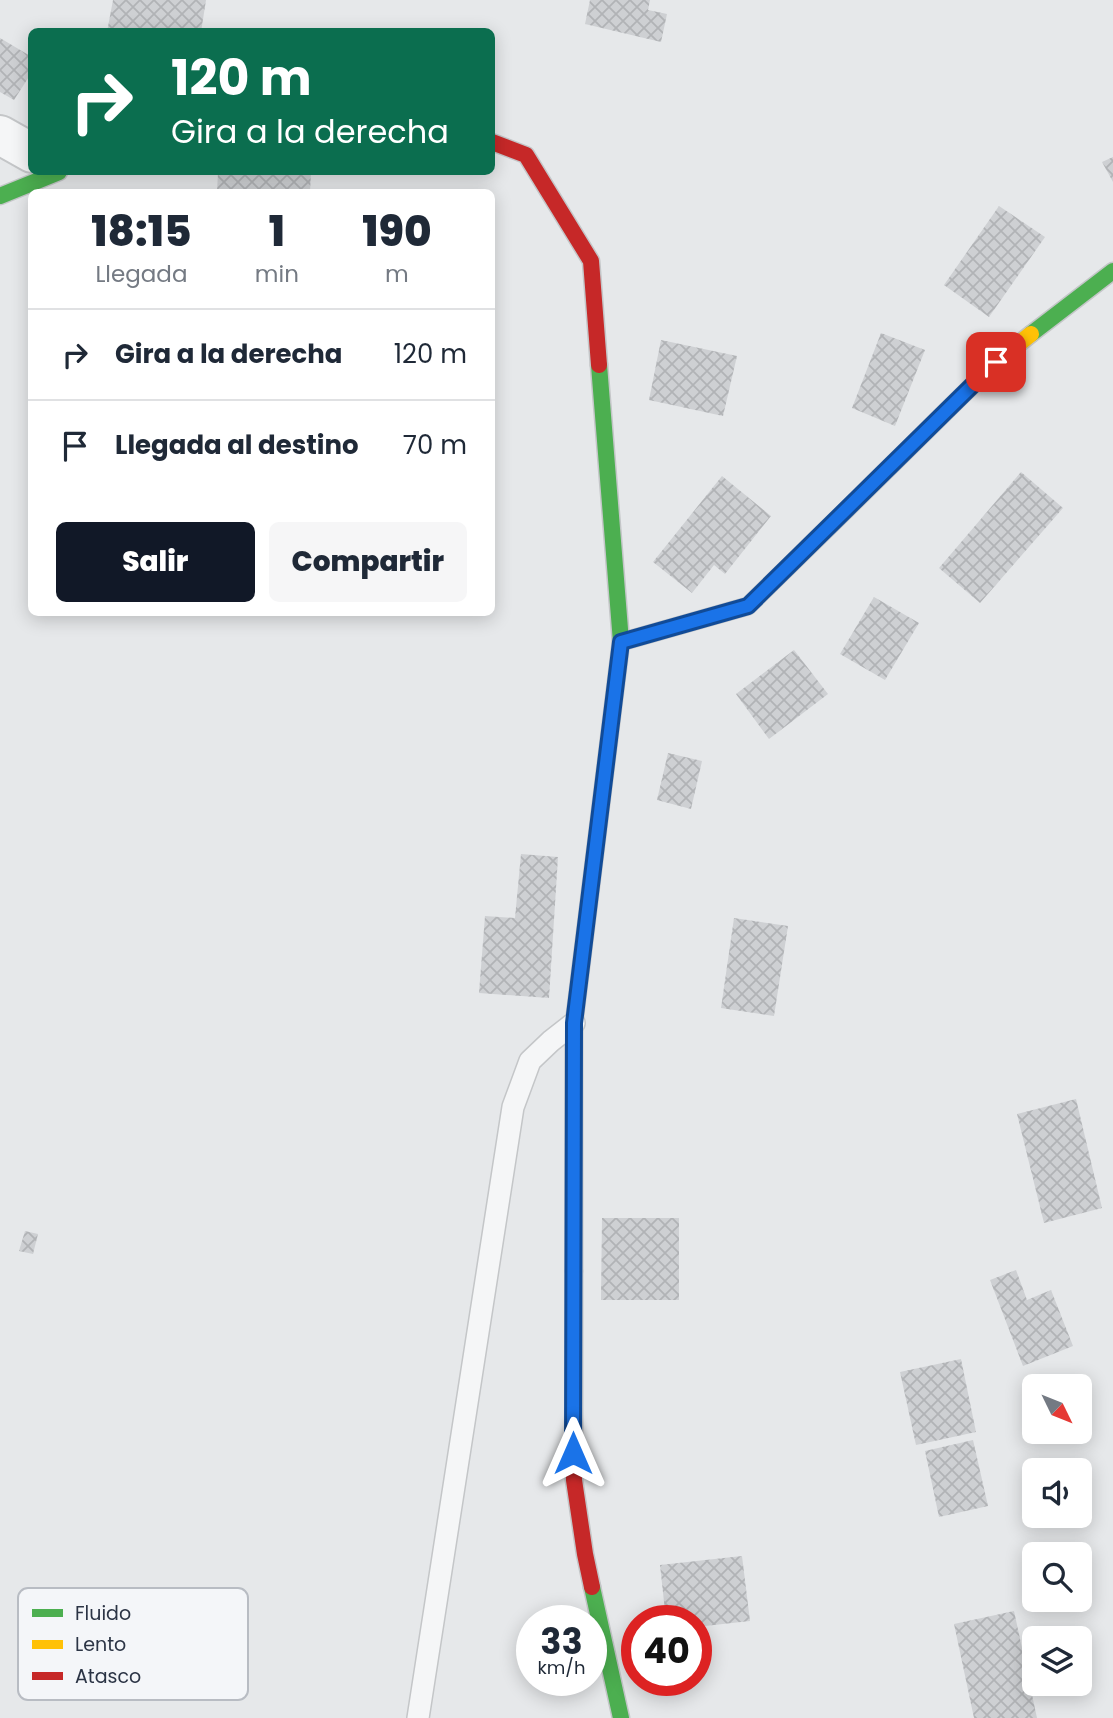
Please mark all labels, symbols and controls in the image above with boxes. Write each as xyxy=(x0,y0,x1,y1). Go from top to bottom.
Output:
text: 120 m xyxy=(171,44,312,112)
icon: right xyxy=(56,56,147,147)
text: Gira a la derecha xyxy=(171,109,449,154)
text: 18:15 xyxy=(91,202,192,261)
text: 1 xyxy=(269,202,285,261)
text: 190 xyxy=(362,202,432,261)
text: Llegada xyxy=(95,258,187,290)
text: min xyxy=(255,258,299,290)
text: m xyxy=(385,258,409,290)
pin xyxy=(966,332,1026,392)
icon: right xyxy=(56,336,94,374)
text: Gira a la derecha xyxy=(115,336,343,372)
text: 120 m xyxy=(394,336,467,372)
icon: arrive xyxy=(977,343,1015,381)
icon: arrive xyxy=(56,427,94,465)
text: Llegada al destino xyxy=(115,427,359,463)
text: 70 m xyxy=(403,427,467,463)
button: Salir xyxy=(56,522,255,602)
button: Compartir xyxy=(269,522,467,602)
north arrow xyxy=(1022,1374,1092,1444)
map controls xyxy=(1022,1374,1092,1696)
position arrow xyxy=(536,1416,610,1490)
button: sound xyxy=(1022,1458,1092,1528)
button: search xyxy=(1022,1542,1092,1612)
legend xyxy=(18,1588,248,1700)
text: Fluido xyxy=(75,1600,131,1627)
speed limit sign: 40 xyxy=(621,1605,712,1696)
text: 33 xyxy=(540,1617,583,1666)
button: layers xyxy=(1022,1626,1092,1696)
text: Lento xyxy=(75,1631,126,1658)
text: km/h xyxy=(538,1655,585,1680)
text: Atasco xyxy=(75,1663,141,1690)

